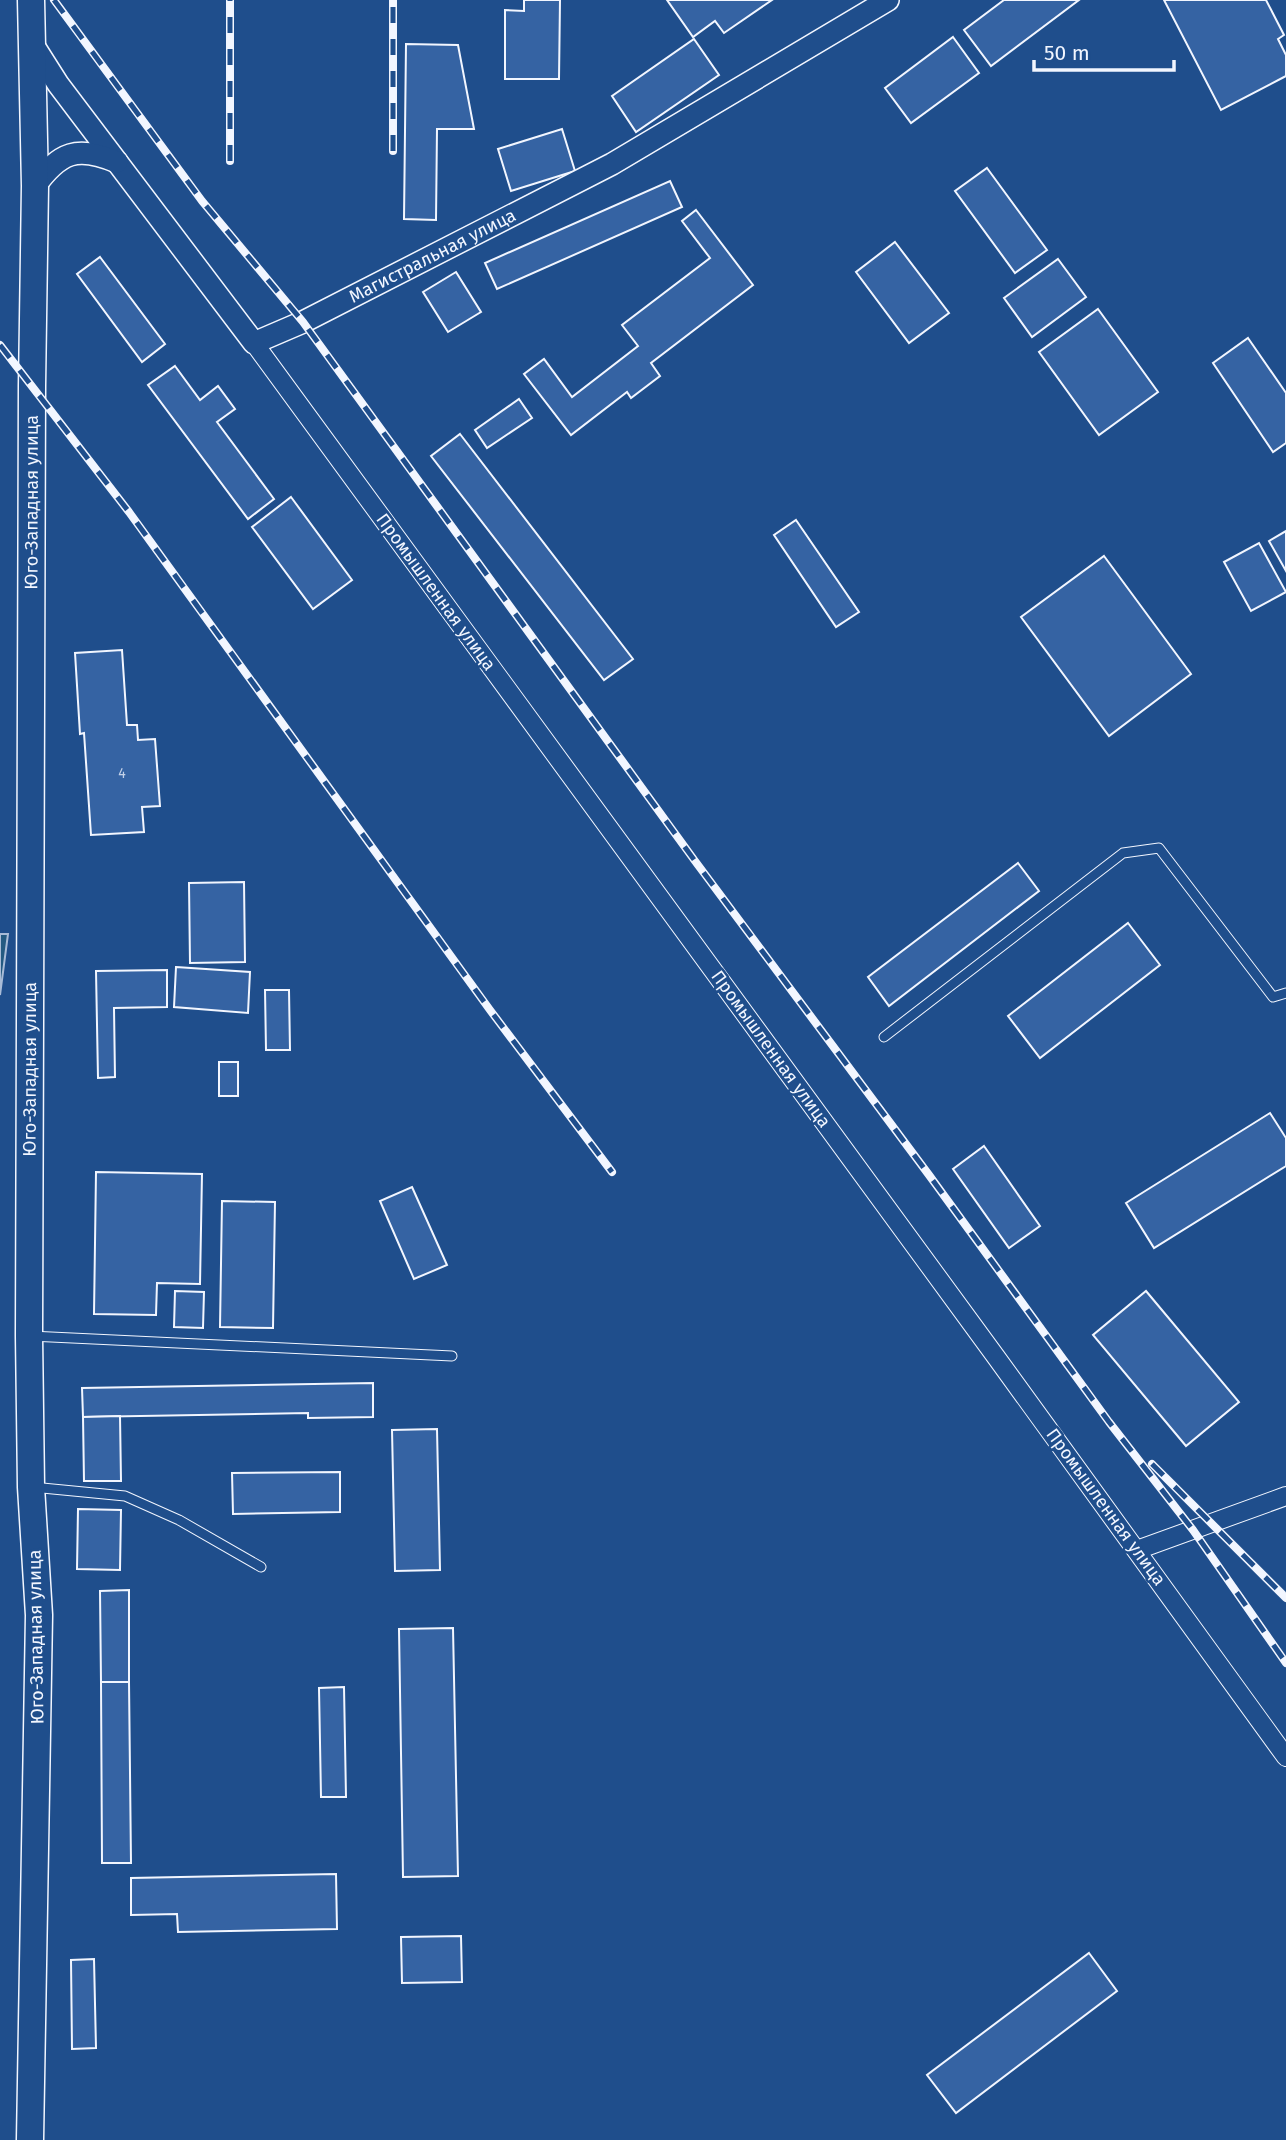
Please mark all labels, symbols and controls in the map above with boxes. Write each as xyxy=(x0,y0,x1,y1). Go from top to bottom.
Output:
scale bar xyxy=(1034,28,1174,72)
text: 50 m xyxy=(1044,40,1090,66)
street label: Магистральная улица xyxy=(345,204,520,308)
street label: Юго-Западная улица xyxy=(20,415,43,590)
street label: Промышленная улица xyxy=(372,509,500,675)
house number: 4 xyxy=(118,765,126,782)
street label: Промышленная улица xyxy=(707,966,835,1132)
street label: Юго-Западная улица xyxy=(19,982,41,1157)
street label: Промышленная улица xyxy=(1042,1424,1170,1590)
street label: Юго-Западная улица xyxy=(23,1549,49,1725)

